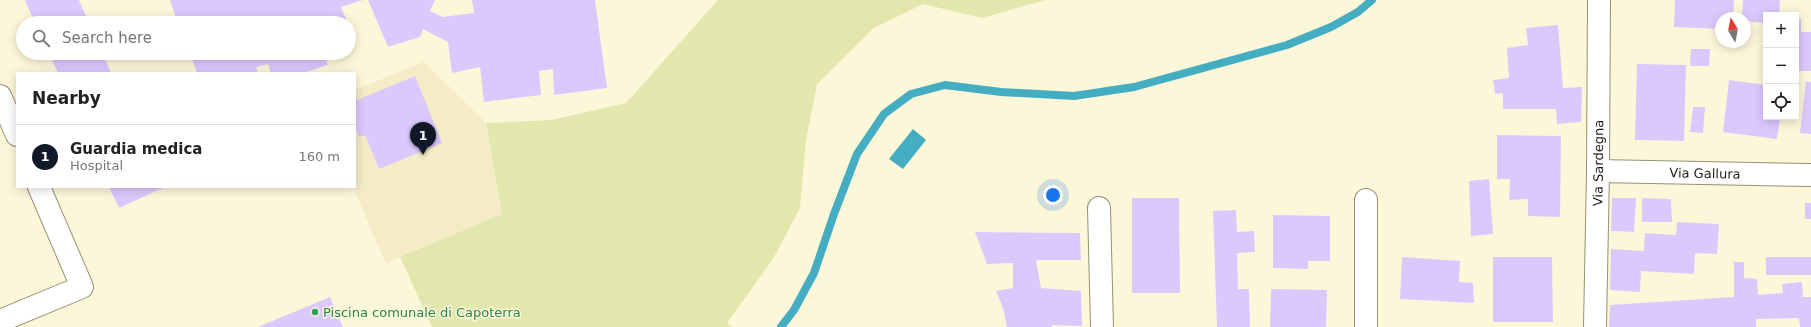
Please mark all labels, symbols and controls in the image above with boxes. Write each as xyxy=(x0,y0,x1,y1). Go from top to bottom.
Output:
north arrow xyxy=(1715,12,1751,48)
map controls xyxy=(1763,12,1799,120)
button: + xyxy=(1763,12,1799,48)
search box xyxy=(16,16,356,60)
icon: search xyxy=(30,27,52,49)
text: Search here xyxy=(62,29,152,47)
button: − xyxy=(1763,48,1799,84)
button: locate xyxy=(1763,84,1799,120)
text: Nearby xyxy=(32,88,101,108)
street label: Via Sardegna xyxy=(1590,120,1606,206)
pin: 1 xyxy=(410,122,436,155)
text: Guardia medica xyxy=(70,140,202,158)
text: 1 xyxy=(40,149,50,164)
text: 160 m xyxy=(298,149,340,164)
text: Hospital xyxy=(70,158,123,173)
street label: Via Gallura xyxy=(1669,165,1741,182)
your location xyxy=(1043,185,1063,205)
place label: Piscina comunale di Capoterra xyxy=(323,305,521,320)
marker: Piscina comunale di Capoterra xyxy=(310,307,320,317)

